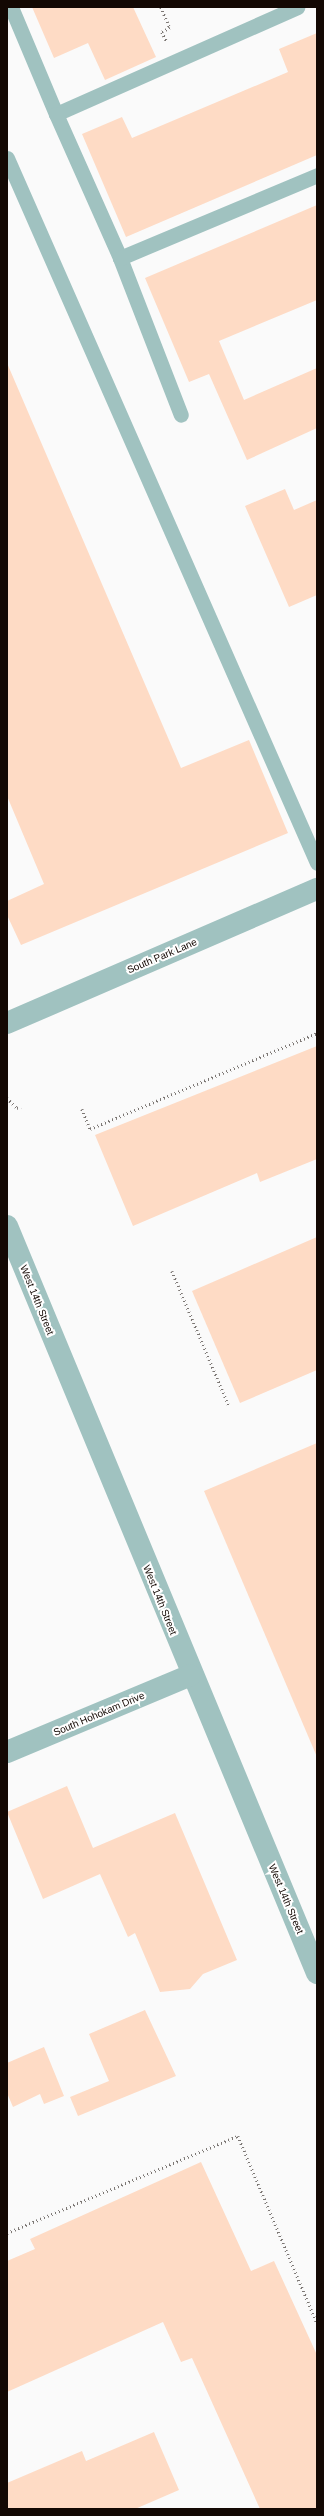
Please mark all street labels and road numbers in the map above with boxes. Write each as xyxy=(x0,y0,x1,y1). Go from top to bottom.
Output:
street label: South Park Lane xyxy=(125,936,199,976)
street label: West 14th Street xyxy=(18,1263,56,1337)
street label: West 14th Street xyxy=(141,1563,179,1637)
street label: South Hohokam Drive xyxy=(52,1689,146,1739)
street label: West 14th Street xyxy=(266,1862,306,1936)

